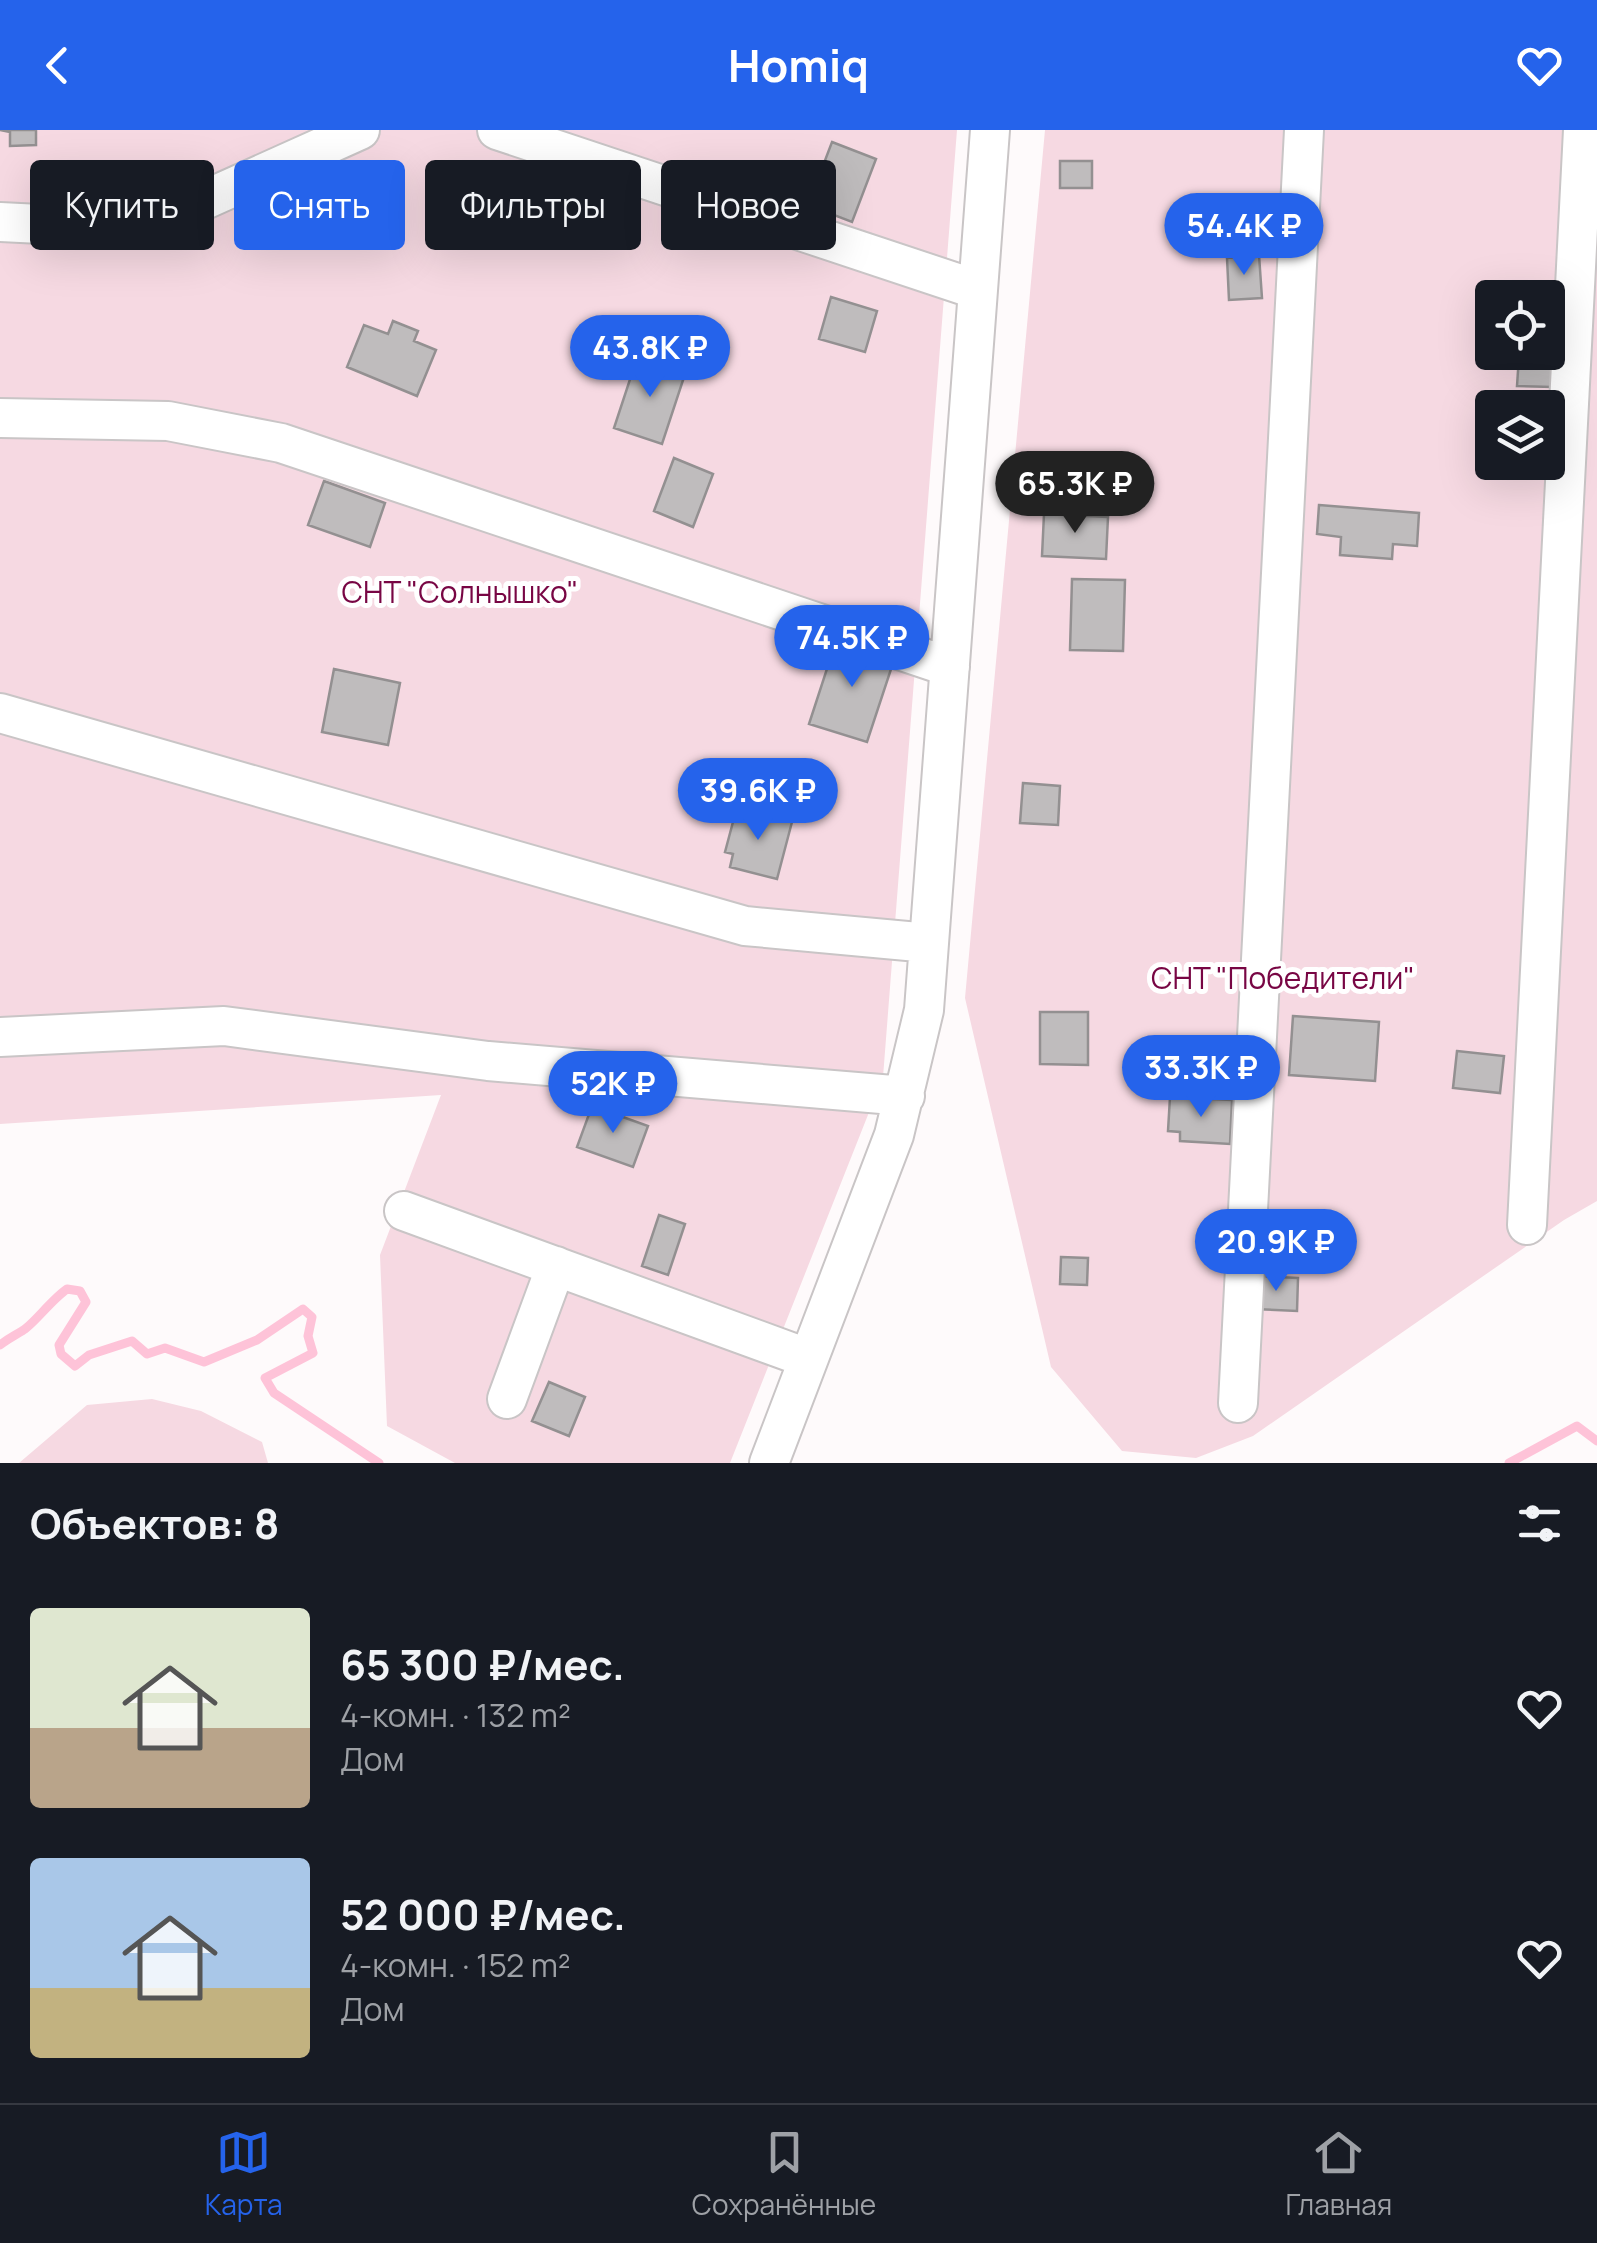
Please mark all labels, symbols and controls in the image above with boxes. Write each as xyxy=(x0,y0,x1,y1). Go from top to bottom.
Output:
text: Homiq xyxy=(728,34,869,96)
icon: back xyxy=(30,38,85,93)
icon: heart xyxy=(1512,38,1567,93)
chip: Купить xyxy=(30,160,214,250)
chip: Снять xyxy=(234,160,405,250)
chip: Фильтры xyxy=(425,160,641,250)
chip: Новое xyxy=(661,160,836,250)
pin: 54.4K ₽ xyxy=(1152,193,1336,278)
text: 54.4K ₽ xyxy=(1186,203,1302,247)
map controls xyxy=(1475,280,1565,480)
button: locate xyxy=(1475,280,1565,370)
pin: 43.8K ₽ xyxy=(558,315,742,400)
text: 43.8K ₽ xyxy=(592,325,708,369)
button: layers xyxy=(1475,390,1565,480)
pin: 65.3K ₽ xyxy=(983,451,1167,536)
text: 65.3K ₽ xyxy=(1017,461,1133,505)
park label: СНТ "Солнышко" xyxy=(341,571,579,612)
pin: 74.5K ₽ xyxy=(760,605,944,690)
text: 74.5K ₽ xyxy=(796,615,908,659)
pin: 39.6K ₽ xyxy=(666,758,850,843)
text: 39.6K ₽ xyxy=(700,768,816,812)
park label: СНТ "Победители" xyxy=(1151,957,1415,998)
pin: 33.3K ₽ xyxy=(1109,1035,1293,1120)
text: 33.3K ₽ xyxy=(1144,1045,1258,1089)
pin: 52K ₽ xyxy=(543,1051,683,1136)
text: 52K ₽ xyxy=(570,1061,656,1105)
pin: 20.9K ₽ xyxy=(1184,1209,1368,1294)
text: 20.9K ₽ xyxy=(1217,1219,1335,1263)
text: Объектов: 8 xyxy=(30,1494,279,1552)
icon: filters xyxy=(1512,1496,1567,1551)
text: 65 300 ₽/мес. xyxy=(340,1635,625,1693)
icon: home xyxy=(110,1648,230,1768)
icon: heart xyxy=(1512,1681,1567,1736)
text: 4-комн. · 132 m² xyxy=(340,1693,571,1737)
text: Дом xyxy=(340,1737,405,1781)
text: 52 000 ₽/мес. xyxy=(340,1885,626,1943)
icon: home xyxy=(110,1898,230,2018)
icon: heart xyxy=(1512,1931,1567,1986)
text: 4-комн. · 152 m² xyxy=(340,1943,571,1987)
text: Дом xyxy=(340,1987,405,2031)
tab: Карта xyxy=(205,2125,283,2223)
tab: Сохранённые xyxy=(692,2125,876,2223)
tab: Главная xyxy=(1285,2125,1392,2223)

